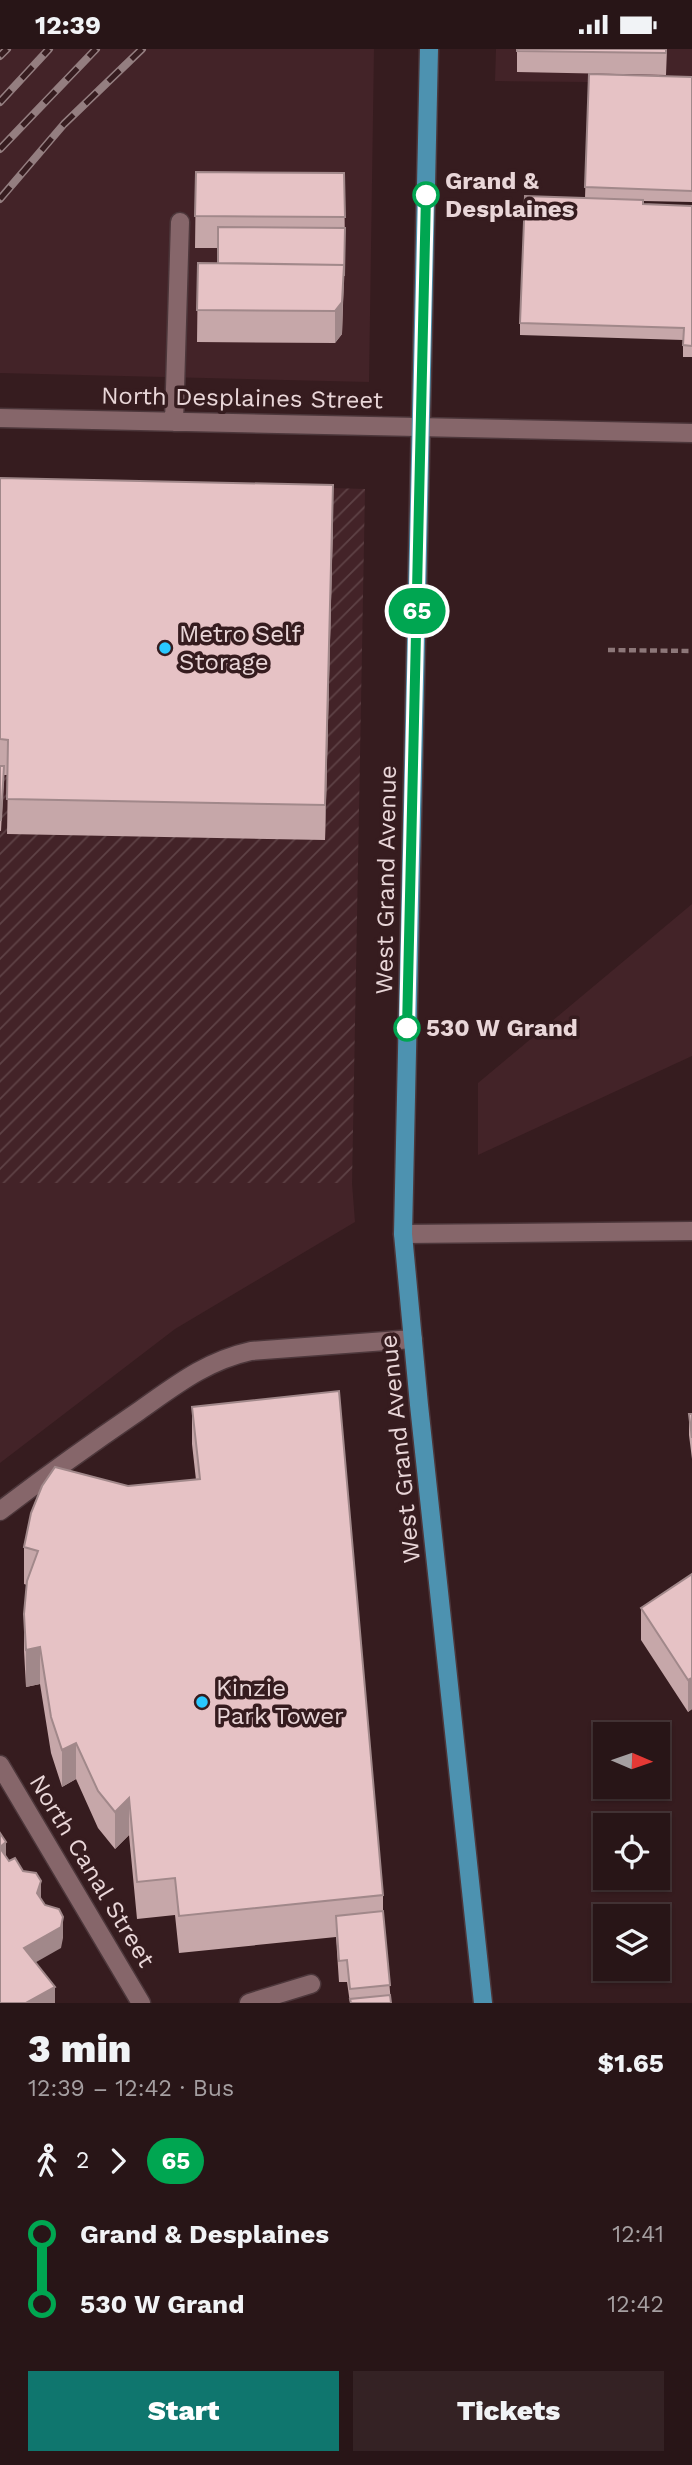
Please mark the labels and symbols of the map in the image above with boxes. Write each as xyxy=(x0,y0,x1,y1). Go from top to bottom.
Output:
place label: Grand & Desplaines xyxy=(445,167,575,223)
marker: Grand & Desplaines xyxy=(413,182,439,208)
street label: North Desplaines Street xyxy=(101,382,383,414)
line badge: 65 xyxy=(386,588,448,634)
place label: Metro Self Storage xyxy=(179,620,301,676)
marker: Metro Self Storage xyxy=(157,640,173,656)
street label: West Grand Avenue xyxy=(370,765,402,995)
place label: 530 W Grand xyxy=(426,1014,578,1042)
marker: 530 W Grand xyxy=(394,1015,420,1041)
street label: West Grand Avenue xyxy=(374,1333,426,1565)
place label: Kinzie Park Tower xyxy=(216,1674,344,1730)
marker: Kinzie Park Tower xyxy=(194,1694,210,1710)
north arrow xyxy=(593,1722,670,1799)
street label: North Canal Street xyxy=(23,1770,161,1972)

